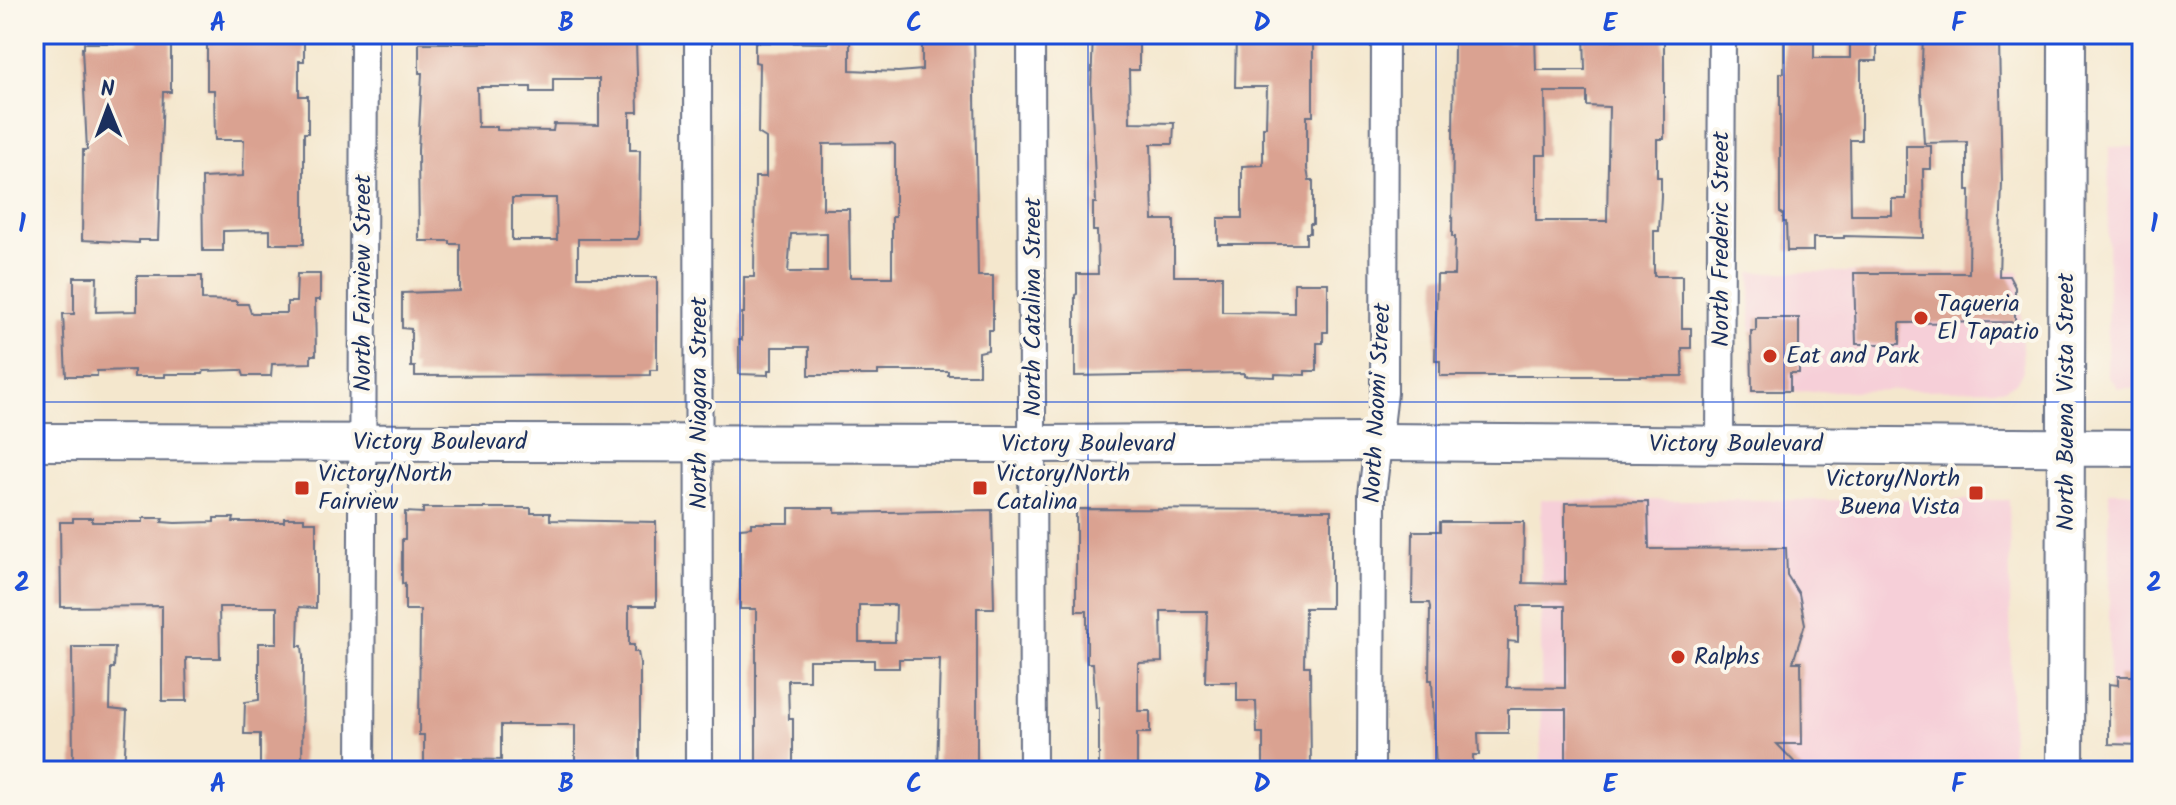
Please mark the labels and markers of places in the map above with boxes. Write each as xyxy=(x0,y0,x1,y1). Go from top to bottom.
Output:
place label: Taqueria El Tapatio xyxy=(1937,285,2039,352)
marker: Taqueria El Tapatio xyxy=(1912,309,1930,327)
place label: Eat and Park xyxy=(1786,337,1920,376)
marker: Eat and Park xyxy=(1761,347,1779,365)
place label: Victory/North Fairview xyxy=(318,455,452,522)
place label: Victory/North Catalina xyxy=(996,455,1130,522)
place label: Victory/North Buena Vista xyxy=(1826,460,1960,527)
marker: Victory/North Fairview xyxy=(293,479,311,497)
marker: Victory/North Catalina xyxy=(971,479,989,497)
marker: Victory/North Buena Vista xyxy=(1967,484,1985,502)
place label: Ralphs xyxy=(1694,638,1760,677)
marker: Ralphs xyxy=(1669,648,1687,666)

